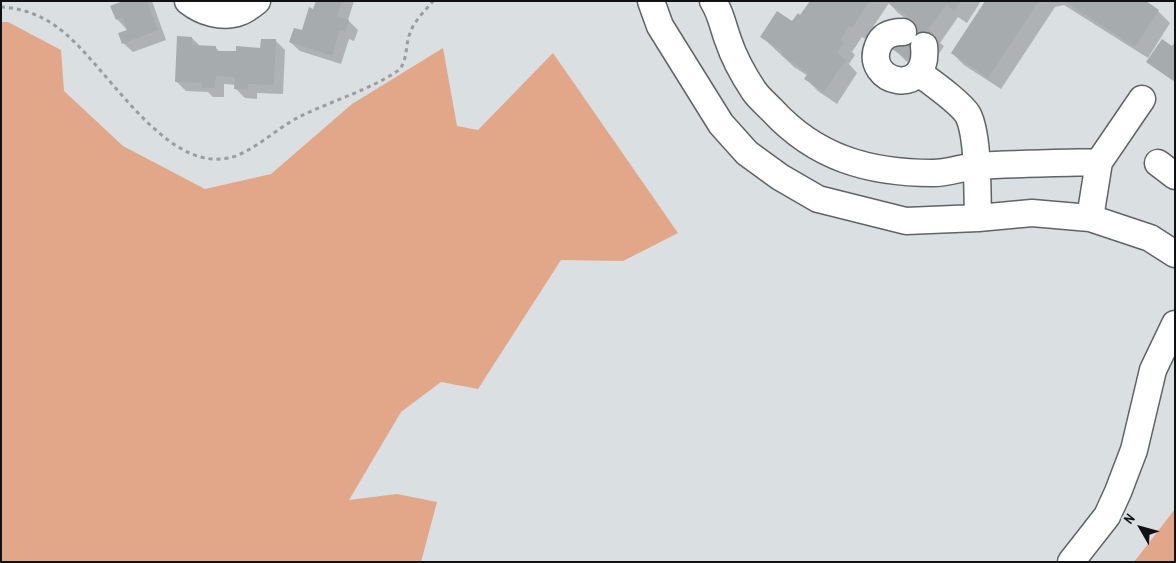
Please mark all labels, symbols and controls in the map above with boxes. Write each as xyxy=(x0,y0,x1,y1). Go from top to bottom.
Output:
north arrow xyxy=(1116,503,1166,553)
text: N xyxy=(1120,510,1139,528)

